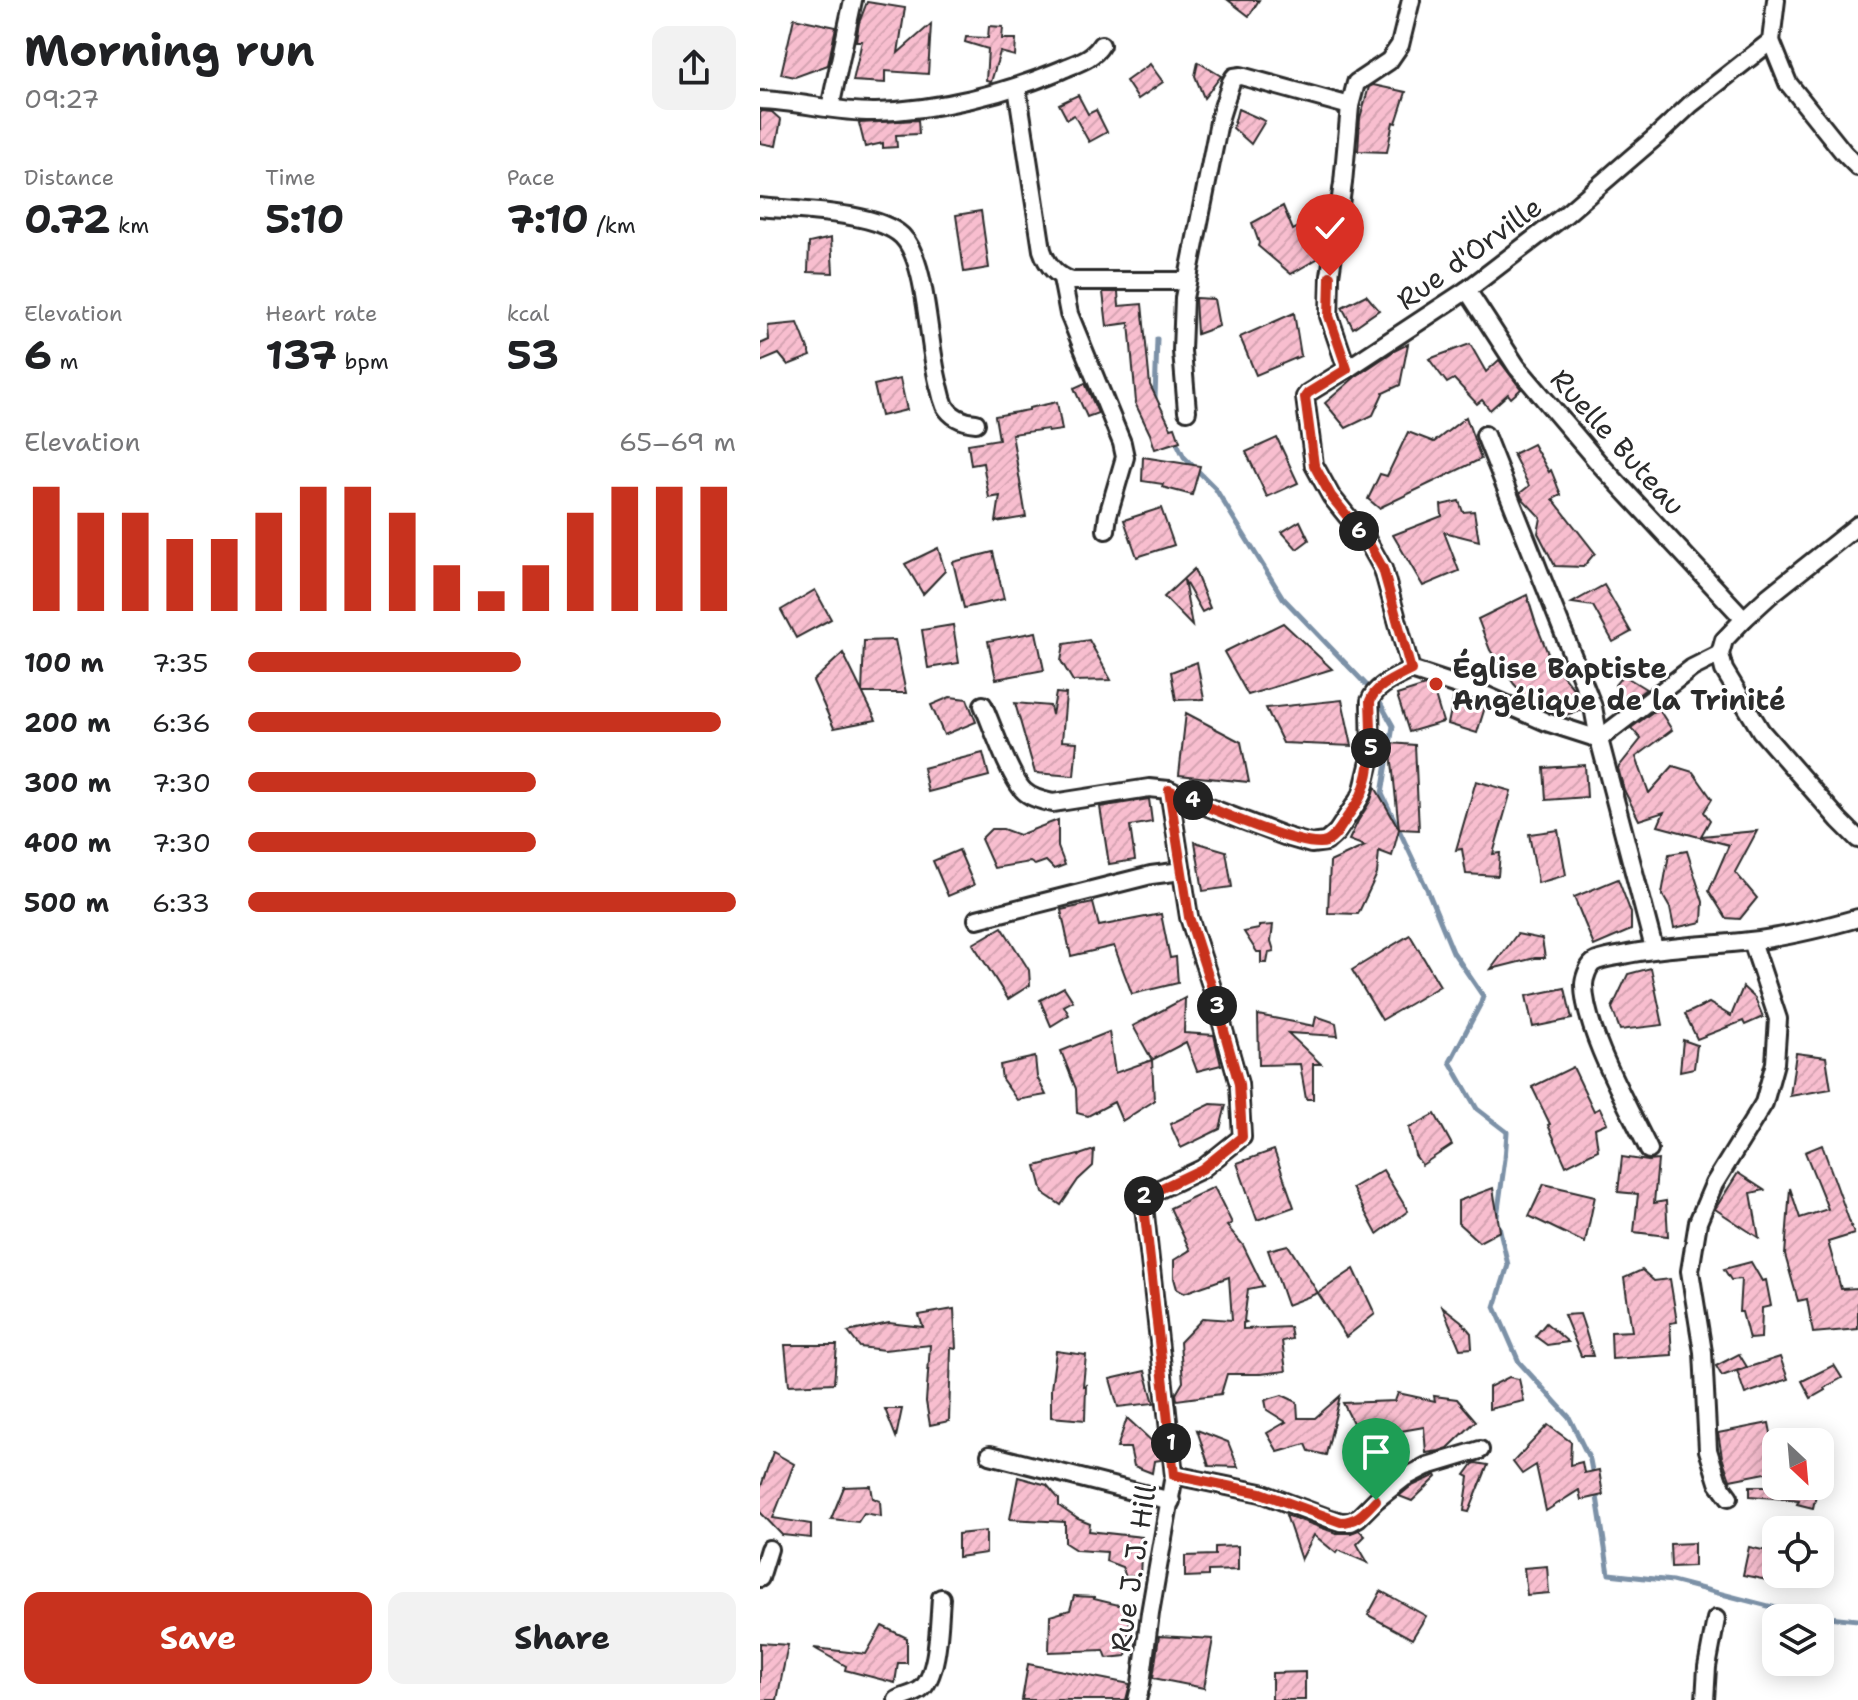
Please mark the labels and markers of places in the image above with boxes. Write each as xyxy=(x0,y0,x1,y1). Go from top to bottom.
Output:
pin xyxy=(1296,194,1364,276)
pin: 6 xyxy=(1339,511,1379,551)
place label: Église Baptiste Angélique de la Trinité xyxy=(1452,648,1786,719)
marker: Église Baptiste Angélique de la Trinité xyxy=(1427,675,1445,693)
pin: 5 xyxy=(1351,728,1391,768)
pin: 4 xyxy=(1173,780,1213,820)
pin: 3 xyxy=(1197,986,1237,1026)
pin: 2 xyxy=(1124,1176,1164,1216)
pin xyxy=(1342,1418,1410,1500)
pin: 1 xyxy=(1151,1423,1191,1463)

